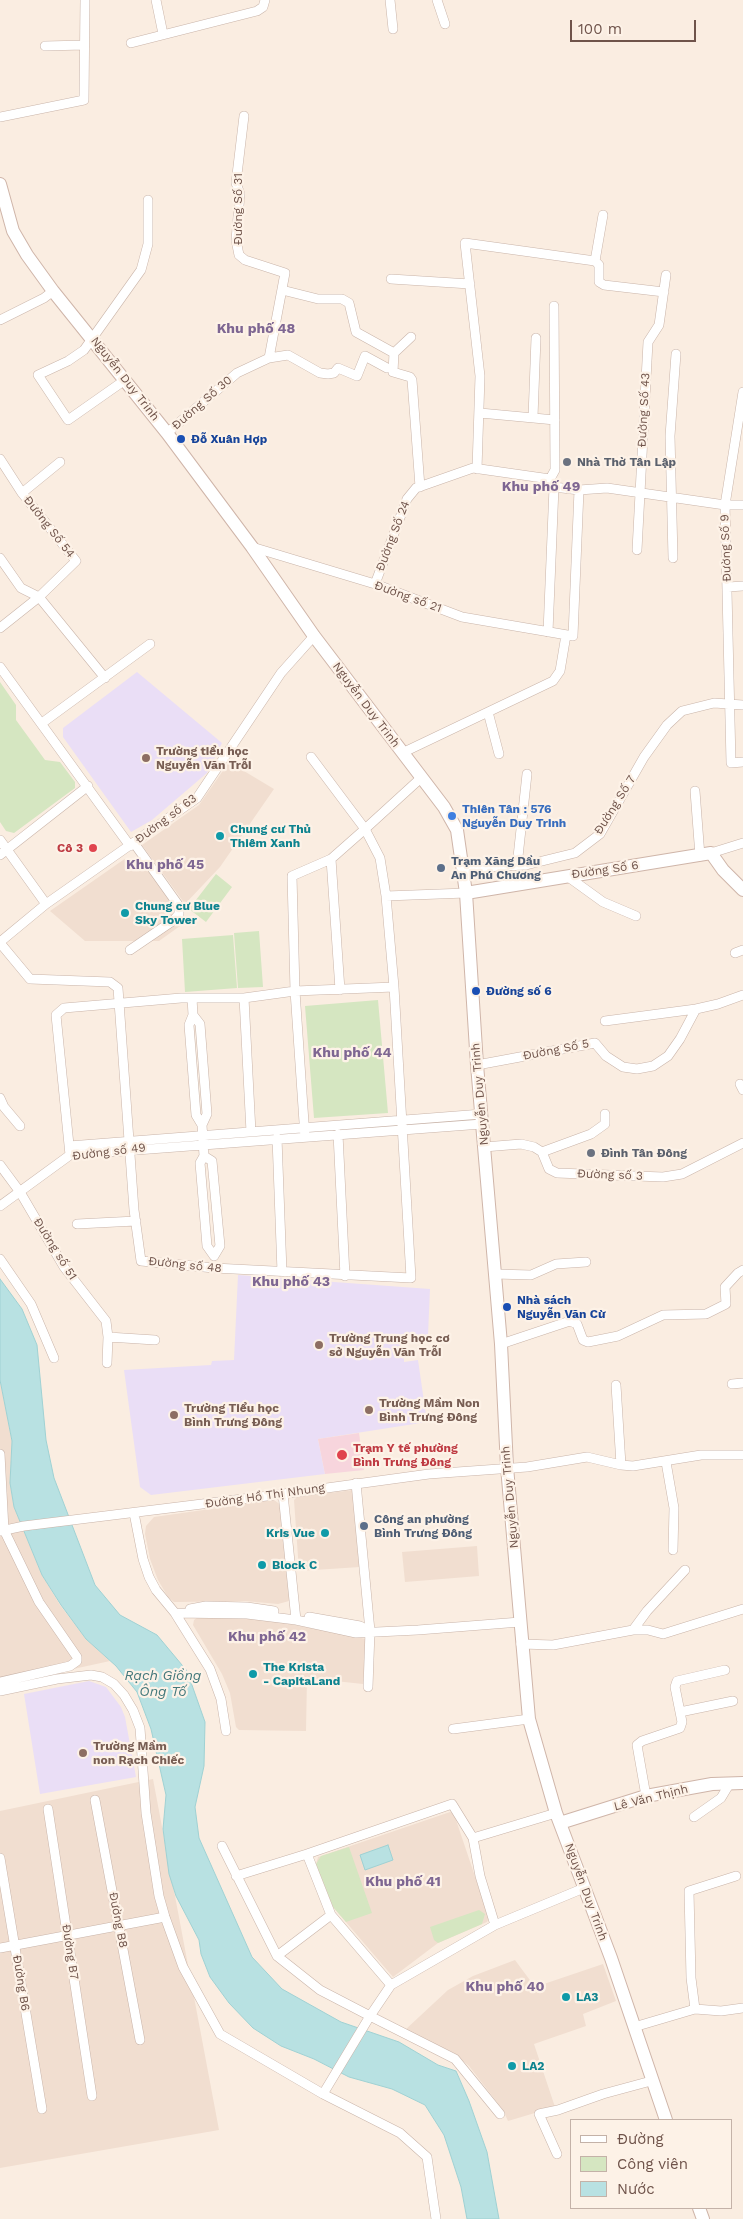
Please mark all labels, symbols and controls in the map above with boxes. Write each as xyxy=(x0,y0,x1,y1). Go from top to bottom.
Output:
scale bar xyxy=(573,10,699,42)
text: 100 m xyxy=(578,20,622,38)
street label: Đường Số 31 xyxy=(231,173,245,245)
district label: Khu phố 48 xyxy=(217,321,295,337)
street label: Nguyễn Duy Trinh xyxy=(88,334,162,424)
street label: Đường Số 43 xyxy=(635,372,653,448)
street label: Đường Số 30 xyxy=(169,373,235,433)
place label: Đỗ Xuân Hợp xyxy=(191,432,267,446)
marker: Đỗ Xuân Hợp xyxy=(175,433,187,445)
place label: Nhà Thờ Tân Lập xyxy=(577,455,676,469)
marker: Nhà Thờ Tân Lập xyxy=(561,456,573,468)
district label: Khu phố 49 xyxy=(502,479,580,495)
street label: Đường Số 54 xyxy=(20,493,78,561)
street label: Đường Số 24 xyxy=(373,499,413,573)
street label: Đường Số 9 xyxy=(718,514,734,582)
street label: Đường số 21 xyxy=(372,578,444,616)
street label: Nguyễn Duy Trinh xyxy=(329,660,403,750)
place label: Trường tiểu học Nguyễn Văn Trỗi xyxy=(156,744,252,772)
marker: Trường tiểu học Nguyễn Văn Trỗi xyxy=(140,752,152,764)
street label: Đường Số 7 xyxy=(591,773,639,837)
street label: Đường số 63 xyxy=(132,791,200,847)
place label: Thiên Tân : 576 Nguyễn Duy Trinh xyxy=(462,802,566,830)
marker: Thiên Tân : 576 Nguyễn Duy Trinh xyxy=(446,810,458,822)
place label: Chung cư Thủ Thiêm Xanh xyxy=(230,822,311,850)
marker: Chung cư Thủ Thiêm Xanh xyxy=(214,830,226,842)
place label: Cô 3 xyxy=(57,841,83,855)
marker: Cô 3 xyxy=(87,842,99,854)
place label: Trạm Xăng Dầu An Phú Chương xyxy=(451,854,541,882)
district label: Khu phố 45 xyxy=(126,857,204,873)
street label: Đường Số 6 xyxy=(571,858,639,882)
marker: Trạm Xăng Dầu An Phú Chương xyxy=(435,862,447,874)
place label: Chung cư Blue Sky Tower xyxy=(135,899,220,927)
marker: Chung cư Blue Sky Tower xyxy=(119,907,131,919)
place label: Đường số 6 xyxy=(486,984,552,998)
marker: Đường số 6 xyxy=(470,985,482,997)
street label: Đường Số 5 xyxy=(522,1037,590,1063)
street label: Nguyễn Duy Trinh xyxy=(468,1042,492,1146)
district label: Khu phố 44 xyxy=(313,1045,391,1061)
street label: Đường số 49 xyxy=(72,1140,146,1164)
place label: Đình Tân Đông xyxy=(601,1146,687,1160)
marker: Đình Tân Đông xyxy=(585,1147,597,1159)
street label: Đường số 3 xyxy=(577,1167,643,1183)
street label: Đường số 51 xyxy=(30,1215,80,1283)
street label: Đường số 48 xyxy=(148,1254,222,1276)
district label: Khu phố 43 xyxy=(252,1274,330,1290)
place label: Nhà sách Nguyễn Văn Cừ xyxy=(517,1293,605,1321)
marker: Nhà sách Nguyễn Văn Cừ xyxy=(501,1301,513,1313)
place label: Trường Trung học cơ sở Nguyễn Văn Trỗi xyxy=(329,1331,450,1359)
marker: Trường Trung học cơ sở Nguyễn Văn Trỗi xyxy=(313,1339,325,1351)
place label: Trường Mầm Non Bình Trưng Đông xyxy=(379,1396,480,1424)
place label: Trường Tiểu học Bình Trưng Đông xyxy=(184,1401,282,1429)
marker: Trường Mầm Non Bình Trưng Đông xyxy=(363,1404,375,1416)
marker: Trường Tiểu học Bình Trưng Đông xyxy=(168,1409,180,1421)
place label: Trạm Y tế phường Bình Trưng Đông xyxy=(353,1441,458,1469)
street label: Nguyễn Duy Trinh xyxy=(498,1445,522,1549)
marker: Trạm Y tế phường Bình Trưng Đông xyxy=(335,1448,349,1462)
street label: Đường Hồ Thị Nhung xyxy=(204,1480,326,1512)
place label: Công an phường Bình Trưng Đông xyxy=(374,1512,472,1540)
marker: Công an phường Bình Trưng Đông xyxy=(358,1520,370,1532)
place label: Kris Vue xyxy=(266,1526,315,1540)
marker: Kris Vue xyxy=(319,1527,331,1539)
place label: Block C xyxy=(272,1558,317,1572)
marker: Block C xyxy=(256,1559,268,1571)
district label: Khu phố 42 xyxy=(228,1629,306,1645)
place label: The Krista - CapitaLand xyxy=(263,1660,340,1688)
water label: Rạch Giồng Ông Tố xyxy=(125,1668,201,1700)
marker: The Krista - CapitaLand xyxy=(247,1668,259,1680)
place label: Trường Mầm non Rạch Chiếc xyxy=(93,1739,184,1767)
marker: Trường Mầm non Rạch Chiếc xyxy=(77,1747,89,1759)
street label: Lê Văn Thịnh xyxy=(612,1782,690,1814)
street label: Nguyễn Duy Trinh xyxy=(562,1841,610,1943)
district label: Khu phố 41 xyxy=(365,1874,441,1890)
street label: Đường B8 xyxy=(106,1891,130,1949)
street label: Đường B7 xyxy=(59,1923,81,1981)
street label: Đường B6 xyxy=(9,1954,33,2012)
district label: Khu phố 40 xyxy=(466,1979,544,1995)
place label: LA3 xyxy=(576,1990,598,2004)
marker: LA3 xyxy=(560,1991,572,2003)
place label: LA2 xyxy=(522,2059,544,2073)
marker: LA2 xyxy=(506,2060,518,2072)
legend xyxy=(570,2119,733,2209)
text: Đường xyxy=(617,2130,664,2148)
text: Công viên xyxy=(617,2155,688,2173)
text: Nước xyxy=(617,2180,655,2198)

